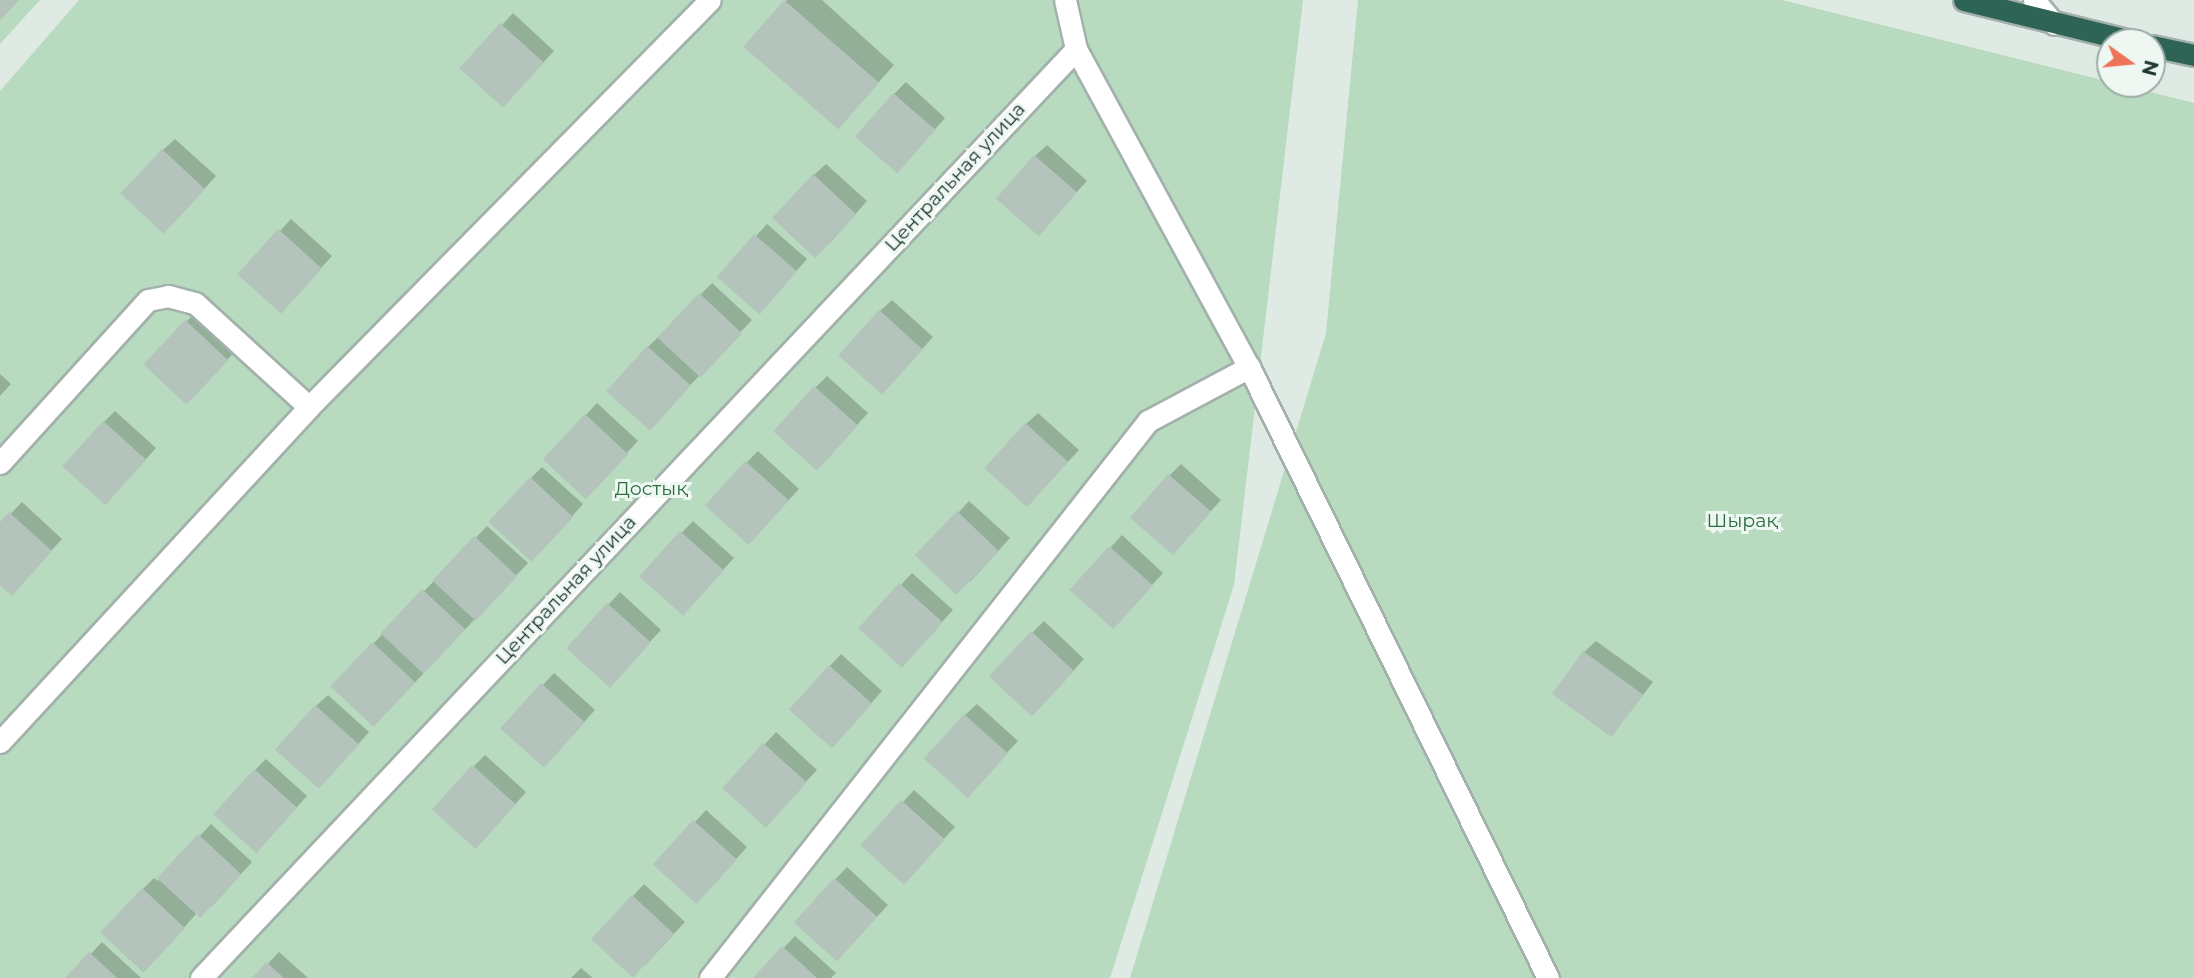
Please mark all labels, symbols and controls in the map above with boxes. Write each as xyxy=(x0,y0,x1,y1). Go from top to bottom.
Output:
north arrow xyxy=(2096,28,2166,98)
text: N xyxy=(2137,58,2163,78)
street label: Центральная улица xyxy=(880,98,1030,256)
park label: Достық xyxy=(615,478,687,500)
park label: Шырақ xyxy=(1707,510,1777,532)
street label: Центральная улица xyxy=(491,511,641,669)

